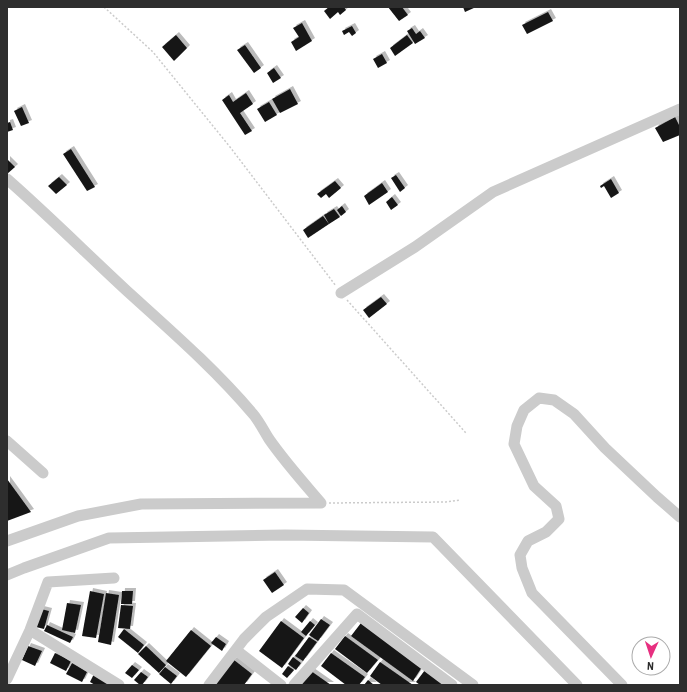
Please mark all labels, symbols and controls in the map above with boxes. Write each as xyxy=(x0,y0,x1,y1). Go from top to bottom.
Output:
north arrow xyxy=(631,636,671,676)
text: N xyxy=(647,659,654,672)

